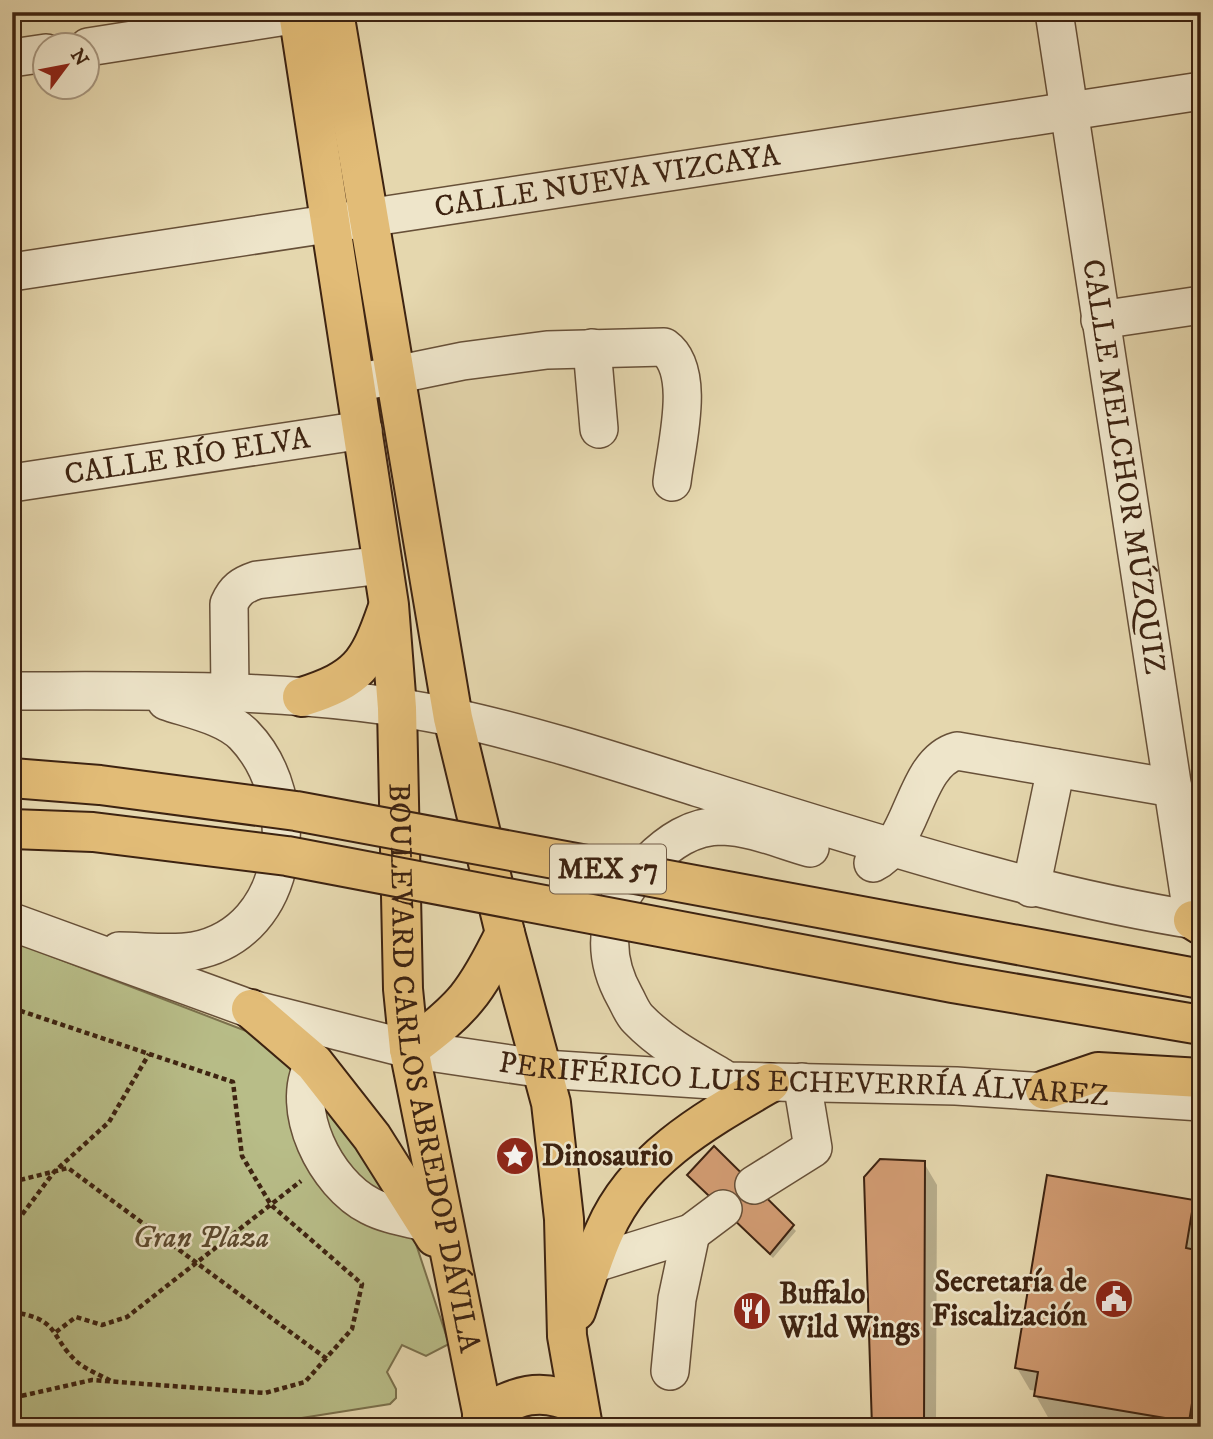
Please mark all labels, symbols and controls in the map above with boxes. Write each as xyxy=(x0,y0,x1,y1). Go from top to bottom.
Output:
north arrow xyxy=(32,32,102,102)
text: N xyxy=(65,45,93,71)
street label: CALLE NUEVA VIZCAYA xyxy=(432,137,783,226)
street label: CALLE MELCHOR MÚZQUIZ xyxy=(1074,257,1174,677)
street label: CALLE RÍO ELVA xyxy=(62,420,313,493)
street label: BOULEVARD CARLOS ABREDOP DÁVILA xyxy=(380,783,488,1356)
road number: MEX 57 xyxy=(550,844,666,894)
street label: PERIFÉRICO LUIS ECHEVERRÍA ÁLVAREZ xyxy=(496,1044,1110,1114)
place icon: Dinosaurio xyxy=(494,1135,536,1177)
place label: Dinosaurio xyxy=(542,1138,673,1175)
park label: Gran Plaza xyxy=(133,1220,269,1257)
place label: Secretaría de Fiscalización xyxy=(932,1264,1088,1335)
place label: Buffalo Wild Wings xyxy=(778,1276,920,1347)
public building icon: Secretaría de Fiscalización xyxy=(1093,1278,1135,1320)
restaurant icon: Buffalo Wild Wings xyxy=(731,1290,773,1332)

